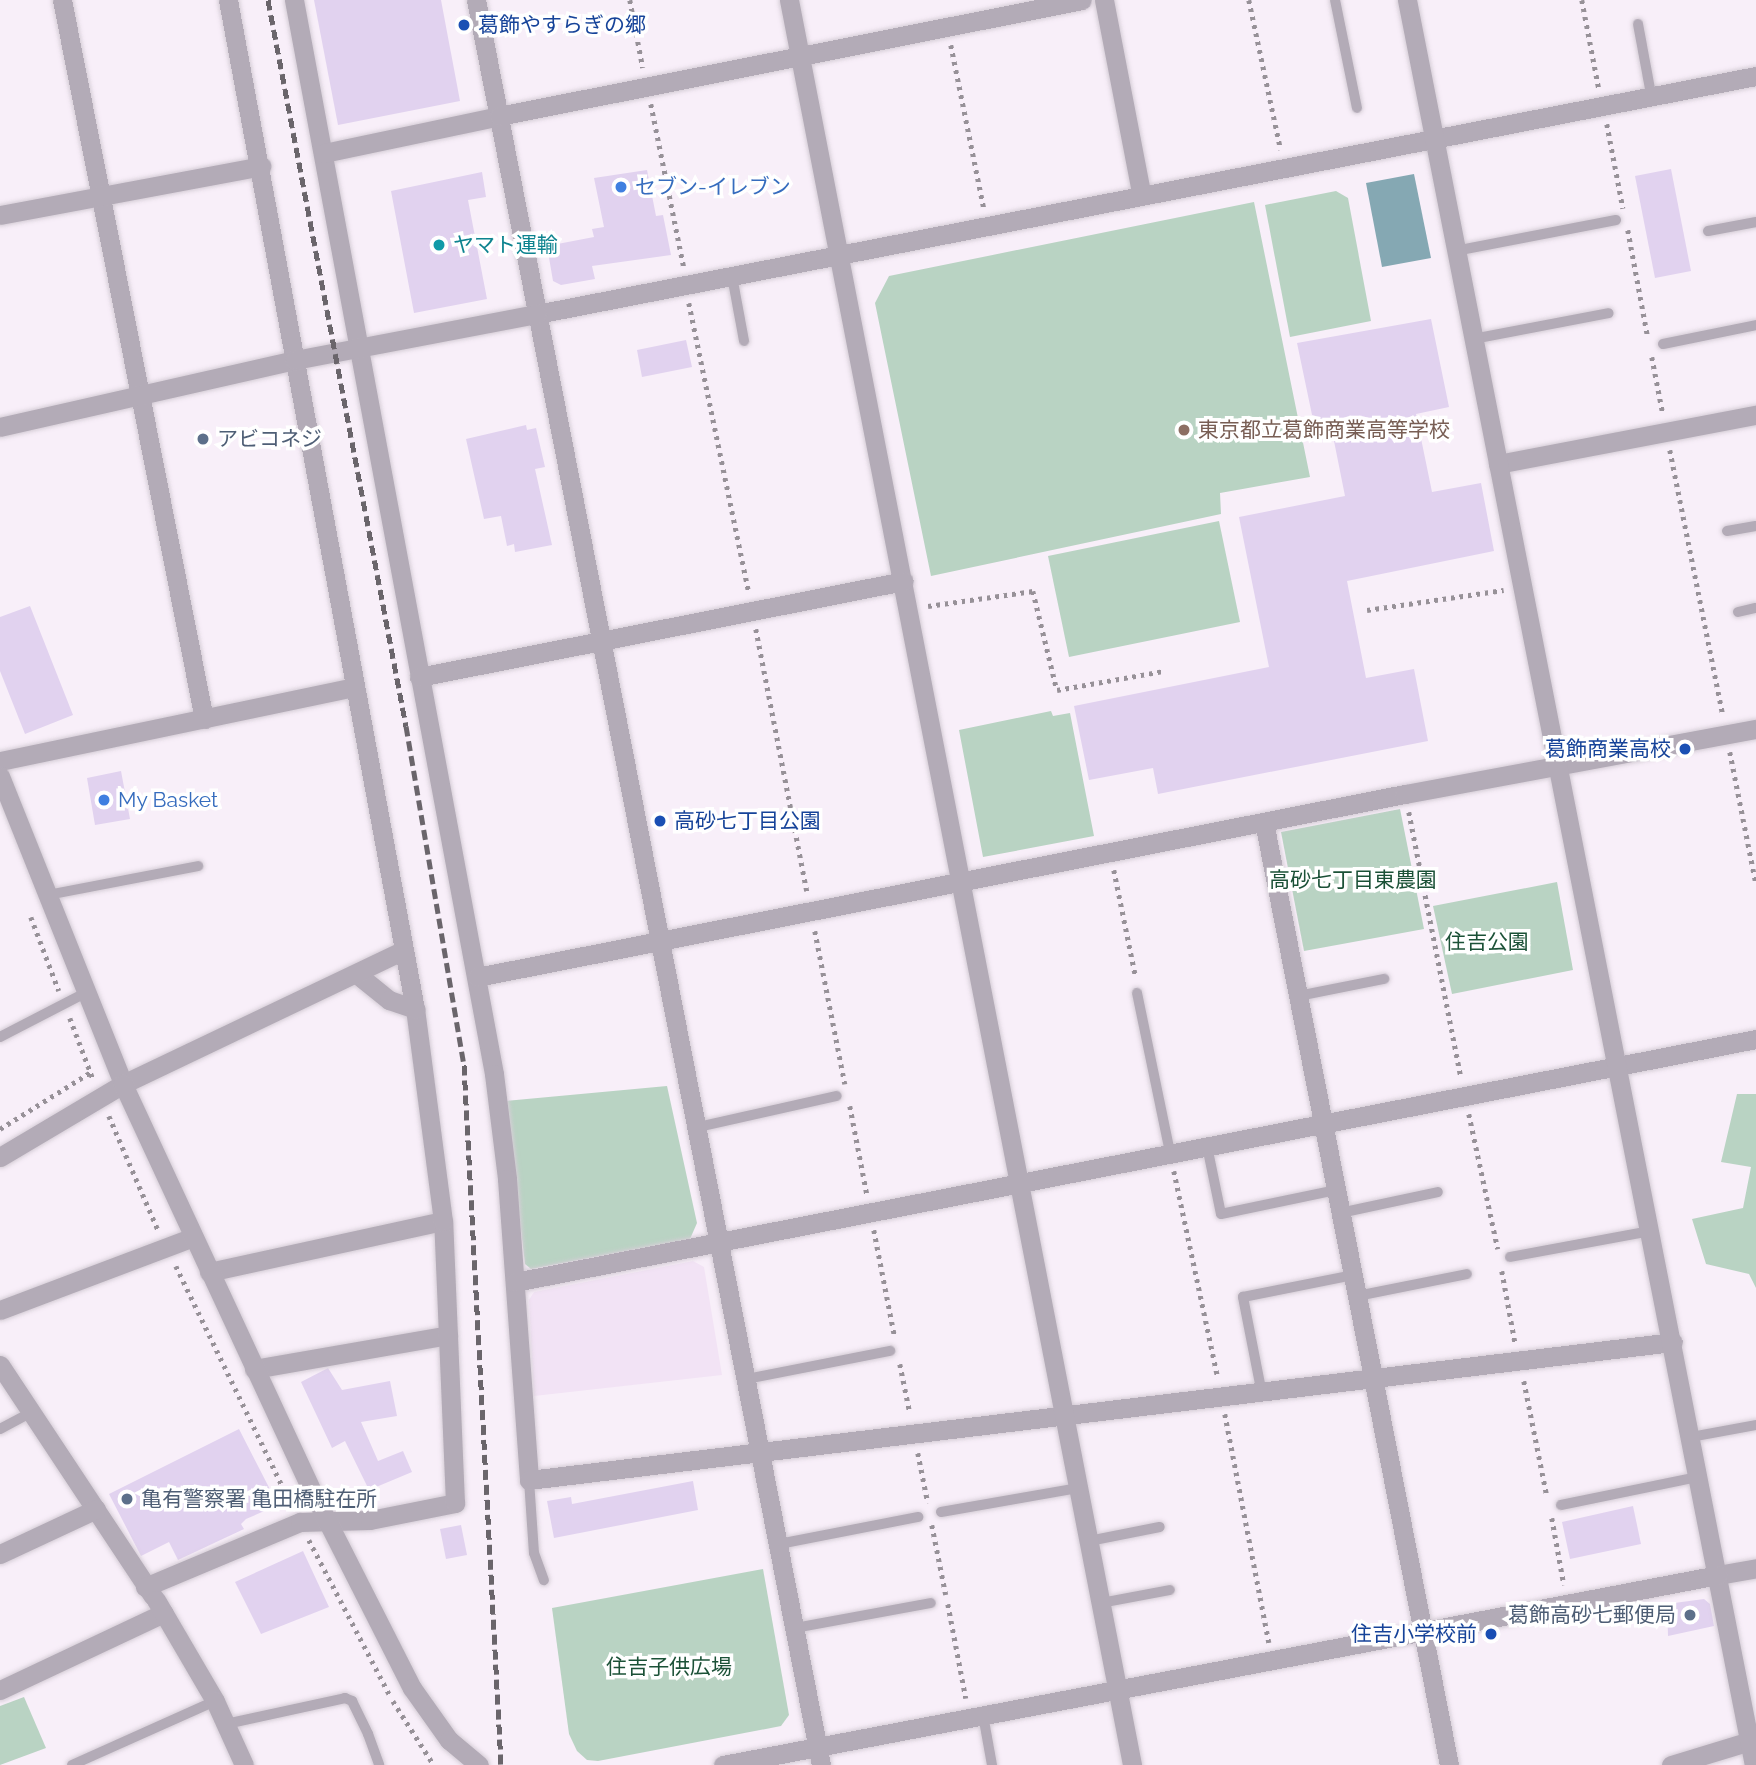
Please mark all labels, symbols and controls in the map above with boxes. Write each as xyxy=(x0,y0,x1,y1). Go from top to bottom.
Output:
place label: 葛飾やすらぎの郷 xyxy=(478,12,646,38)
marker: 葛飾やすらぎの郷 xyxy=(456,17,472,33)
place label: セブン-イレブン xyxy=(635,174,791,200)
marker: セブン-イレブン xyxy=(613,179,629,195)
place label: ヤマト運輸 xyxy=(453,232,558,258)
marker: ヤマト運輸 xyxy=(431,237,447,253)
place label: 東京都立葛飾商業高等学校 xyxy=(1198,417,1450,443)
marker: 東京都立葛飾商業高等学校 xyxy=(1176,422,1192,438)
place label: アビコネジ xyxy=(217,426,322,452)
marker: アビコネジ xyxy=(195,431,211,447)
place label: 葛飾商業高校 xyxy=(1545,736,1671,762)
marker: 葛飾商業高校 xyxy=(1677,741,1693,757)
place label: My Basket xyxy=(118,787,219,813)
marker: My Basket xyxy=(96,792,112,808)
place label: 高砂七丁目公園 xyxy=(674,808,821,834)
marker: 高砂七丁目公園 xyxy=(652,813,668,829)
park label: 高砂七丁目東農園 xyxy=(1269,867,1437,893)
park label: 住吉公園 xyxy=(1445,929,1529,955)
place label: 亀有警察署 亀田橋駐在所 xyxy=(141,1486,377,1512)
marker: 亀有警察署 亀田橋駐在所 xyxy=(119,1491,135,1507)
place label: 葛飾高砂七郵便局 xyxy=(1508,1602,1676,1628)
marker: 葛飾高砂七郵便局 xyxy=(1682,1607,1698,1623)
place label: 住吉小学校前 xyxy=(1351,1621,1477,1647)
marker: 住吉小学校前 xyxy=(1483,1626,1499,1642)
park label: 住吉子供広場 xyxy=(606,1654,732,1680)

